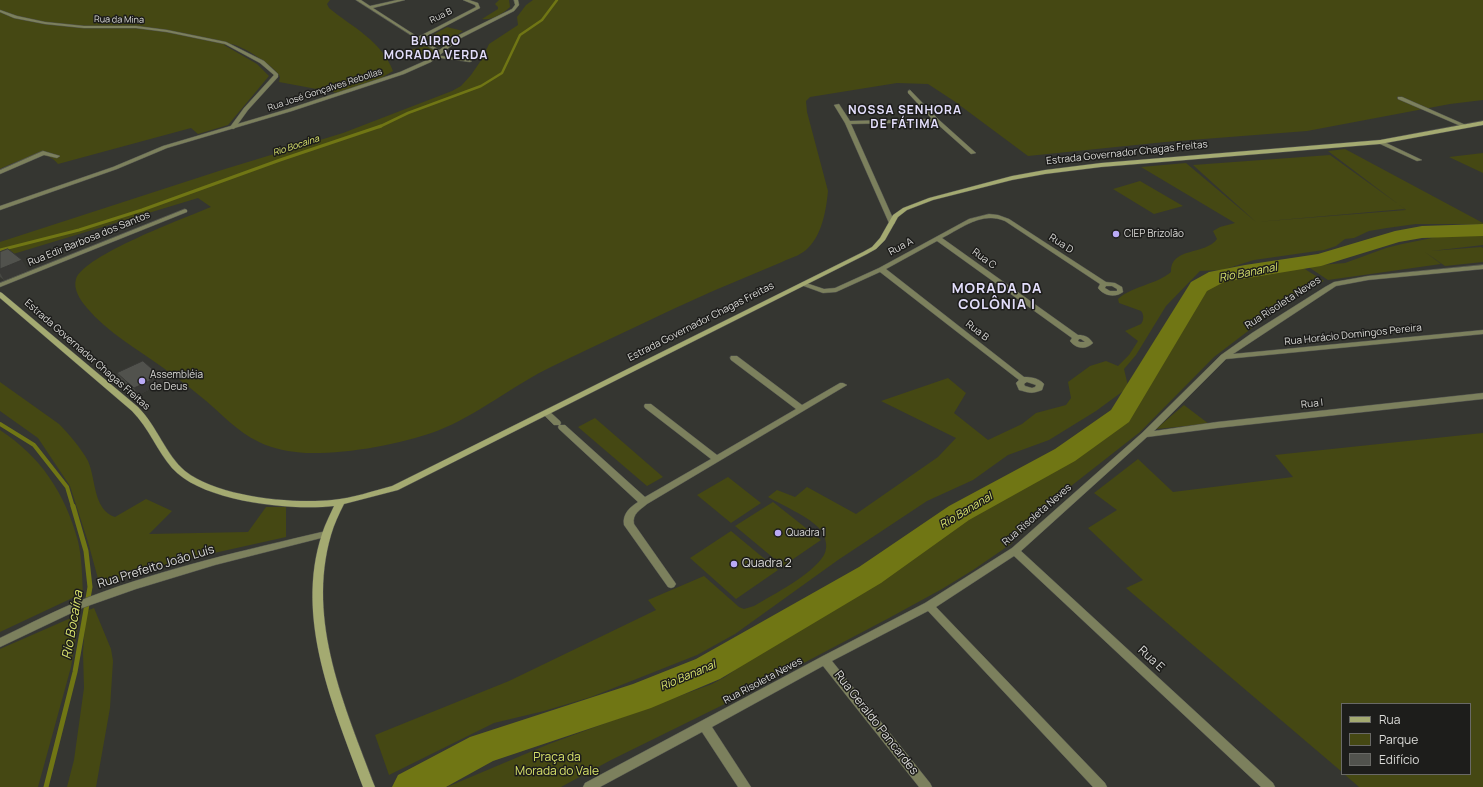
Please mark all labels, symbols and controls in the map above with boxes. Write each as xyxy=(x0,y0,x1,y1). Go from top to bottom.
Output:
street label: Rua B xyxy=(428,6,454,26)
street label: Rua da Mina xyxy=(94,14,144,26)
district label: BAIRRO MORADA VERDA xyxy=(384,35,488,63)
street label: Rua José Gonçalves Rebollas xyxy=(266,66,384,114)
district label: NOSSA SENHORA DE FÁTIMA xyxy=(848,104,962,132)
water label: Rio Bocaína xyxy=(271,133,321,159)
street label: Estrada Governador Chagas Freitas xyxy=(1046,139,1208,167)
street label: Rua Edir Barbosa dos Santos xyxy=(26,209,152,269)
place label: CIEP Brizolão xyxy=(1124,228,1184,240)
marker: CIEP Brizolão xyxy=(1111,229,1121,239)
street label: Rua D xyxy=(1047,232,1075,256)
street label: Rua A xyxy=(887,236,915,258)
street label: Rua C xyxy=(970,246,998,272)
water label: Rio Bananal xyxy=(1218,261,1278,285)
street label: Rua Risoleta Neves xyxy=(1243,274,1323,332)
street label: Estrada Governador Chagas Freitas xyxy=(626,280,776,364)
district label: MORADA DA COLÔNIA I xyxy=(952,281,1042,314)
street label: Estrada Governador Chagas Freitas xyxy=(22,297,152,413)
street label: Rua B xyxy=(963,318,991,344)
street label: Rua Horácio Domingos Pereira xyxy=(1284,322,1422,348)
place label: Assembléia de Deus xyxy=(150,369,203,392)
marker: Assembléia de Deus xyxy=(137,376,147,386)
street label: Rua I xyxy=(1300,397,1324,411)
street label: Rua Risoleta Neves xyxy=(1000,482,1074,548)
water label: Rio Bananal xyxy=(937,490,995,532)
place label: Quadra 1 xyxy=(786,527,826,539)
marker: Quadra 1 xyxy=(773,528,783,538)
street label: Rua Prefeito João Luís xyxy=(96,542,216,592)
place label: Quadra 2 xyxy=(742,557,792,571)
marker: Quadra 2 xyxy=(729,559,739,569)
water label: Rio Bocaína xyxy=(59,589,87,661)
street label: Rua E xyxy=(1135,643,1167,675)
street label: Rua Risoleta Neves xyxy=(721,655,805,707)
water label: Rio Bananal xyxy=(658,658,718,694)
street label: Rua Geraldo Pancardes xyxy=(831,668,921,778)
legend xyxy=(1341,703,1471,775)
text: Rua xyxy=(1379,711,1400,728)
text: Parque xyxy=(1379,731,1418,748)
park label: Praça da Morada do Vale xyxy=(515,751,599,779)
text: Edifício xyxy=(1379,751,1419,768)

